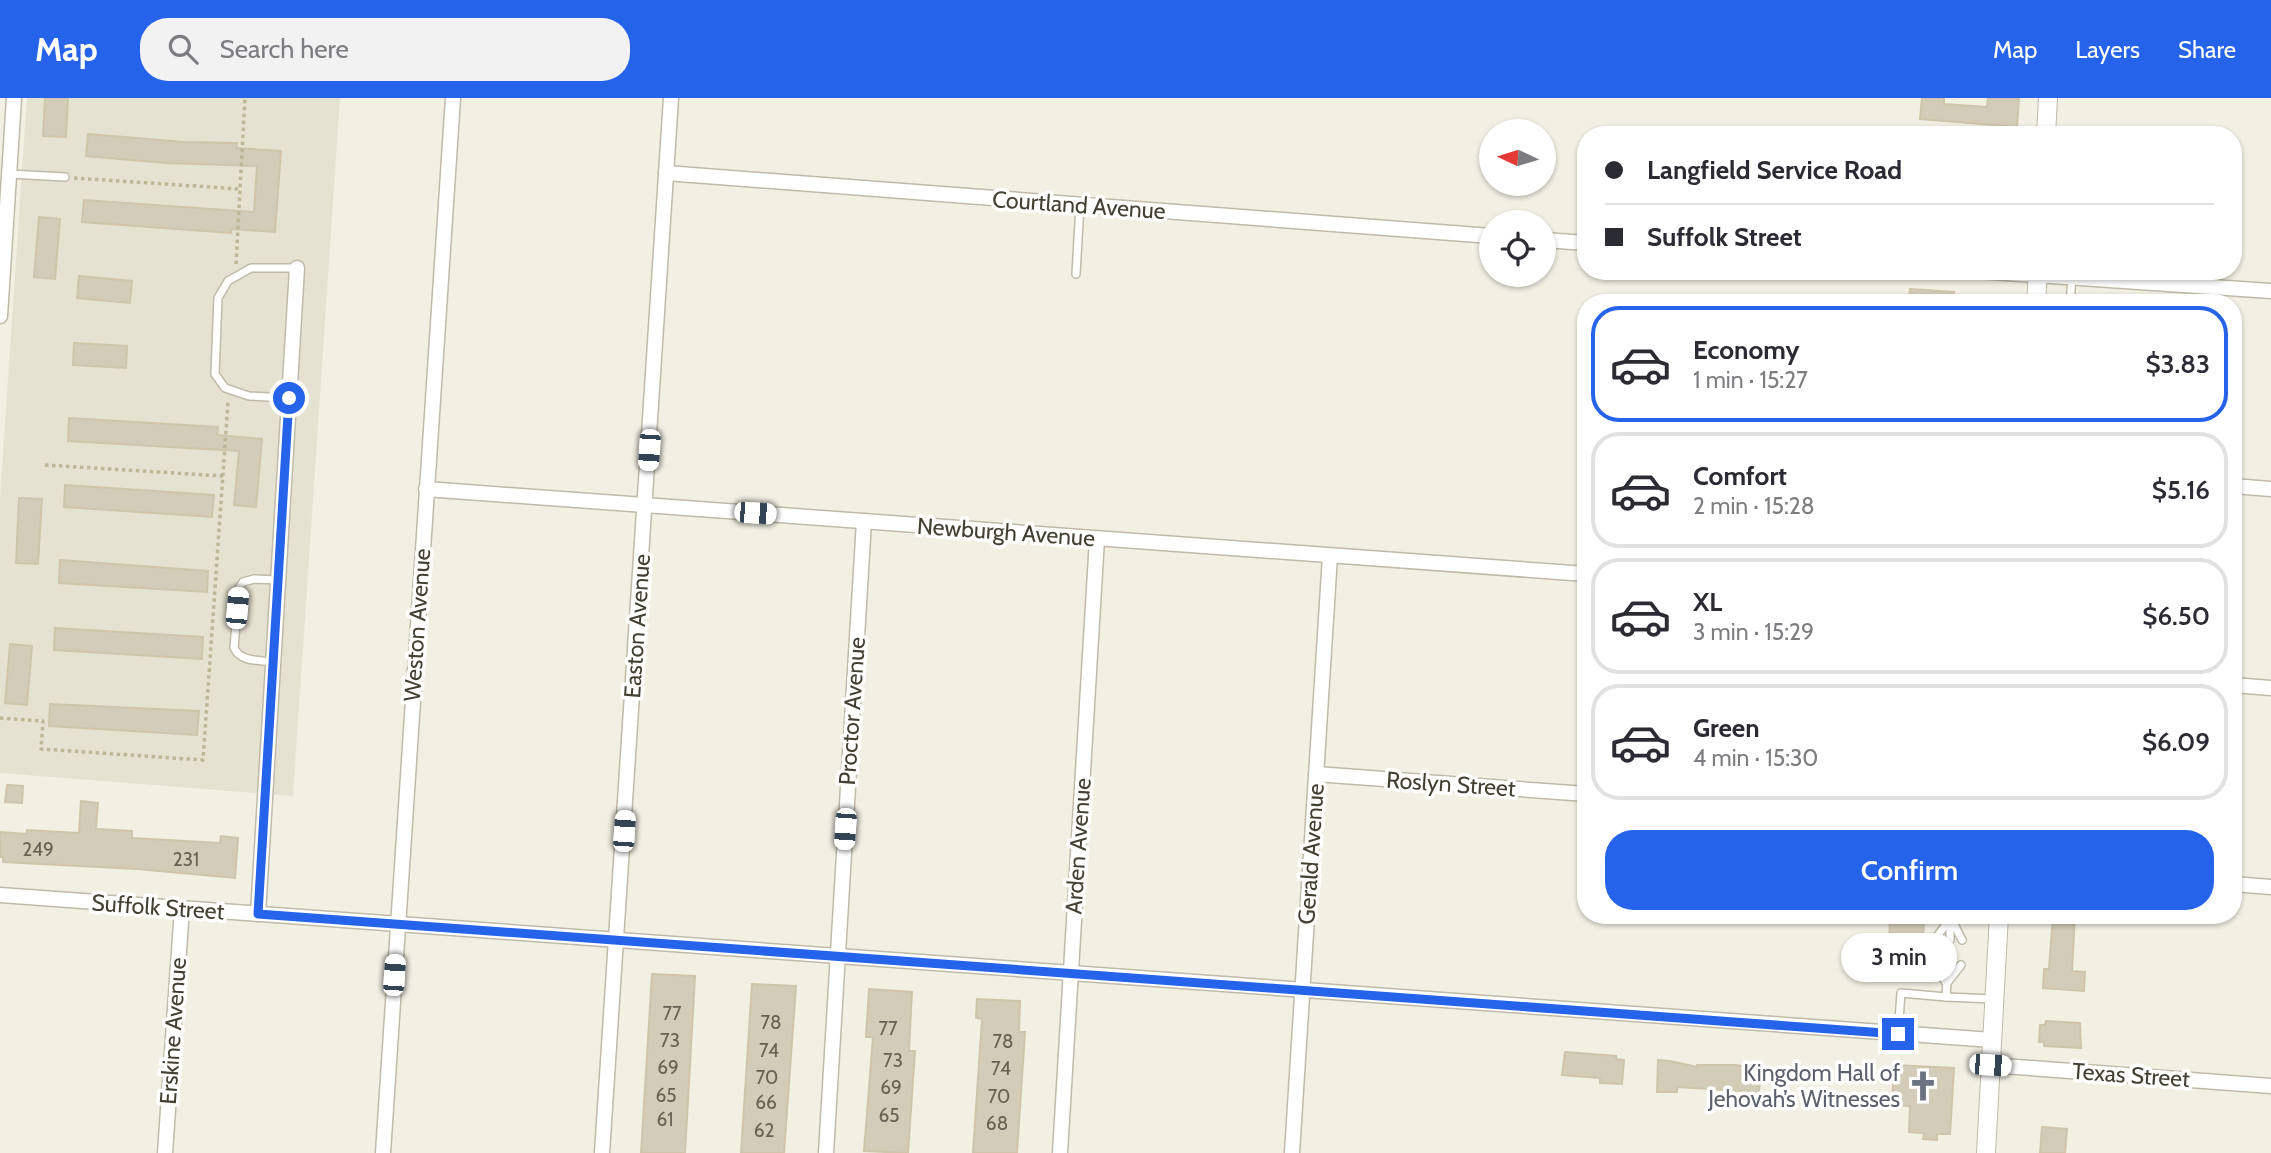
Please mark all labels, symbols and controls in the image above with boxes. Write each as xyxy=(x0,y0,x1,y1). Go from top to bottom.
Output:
search box xyxy=(140,18,630,81)
text: Map xyxy=(35,29,98,69)
icon: search xyxy=(164,30,202,68)
text: Search here xyxy=(220,33,349,65)
text: Map xyxy=(1993,35,2037,64)
text: Layers xyxy=(2075,35,2140,64)
text: Share xyxy=(2178,35,2236,64)
north arrow xyxy=(1479,119,1556,196)
map controls xyxy=(1479,119,1556,287)
text: Langfield Service Road xyxy=(1647,154,1902,186)
street label: Courtland Avenue xyxy=(991,185,1167,225)
button: locate xyxy=(1479,210,1556,287)
text: Suffolk Street xyxy=(1647,221,1802,253)
icon: car xyxy=(1609,333,1672,396)
text: Economy xyxy=(1693,334,1799,366)
text: $3.83 xyxy=(2145,348,2210,380)
text: 1 min · 15:27 xyxy=(1693,366,1808,394)
route start xyxy=(273,382,305,414)
car xyxy=(638,428,661,472)
icon: car xyxy=(1609,459,1672,522)
text: Comfort xyxy=(1693,460,1787,492)
text: $5.16 xyxy=(2152,474,2210,506)
text: 2 min · 15:28 xyxy=(1693,492,1815,520)
car xyxy=(734,501,777,525)
street label: Newburgh Avenue xyxy=(916,512,1096,552)
street label: Weston Avenue xyxy=(398,547,436,703)
street label: Easton Avenue xyxy=(618,553,656,699)
icon: car xyxy=(1609,585,1672,648)
car xyxy=(225,586,250,630)
text: XL xyxy=(1693,586,1722,618)
text: $6.50 xyxy=(2142,600,2210,632)
text: 3 min · 15:29 xyxy=(1693,618,1814,646)
street label: Proctor Avenue xyxy=(833,636,871,786)
icon: car xyxy=(1609,711,1672,774)
text: Green xyxy=(1693,712,1760,744)
text: $6.09 xyxy=(2142,726,2210,758)
text: 4 min · 15:30 xyxy=(1693,744,1818,772)
street label: Roslyn Street xyxy=(1385,766,1517,803)
street label: Arden Avenue xyxy=(1059,777,1097,915)
street label: Gerald Avenue xyxy=(1292,782,1330,926)
car xyxy=(834,807,857,851)
car xyxy=(613,809,636,853)
button: Confirm xyxy=(1605,830,2214,910)
house number: 249 xyxy=(22,838,54,861)
house number: 231 xyxy=(173,848,199,871)
street label: Suffolk Street xyxy=(91,888,226,926)
callout: 3 min xyxy=(1840,932,1956,982)
text: 3 min xyxy=(1871,943,1927,971)
car xyxy=(383,953,406,997)
street label: Erskine Avenue xyxy=(154,956,192,1105)
house number: 77 xyxy=(662,1002,682,1025)
house number: 78 xyxy=(760,1011,782,1034)
house number: 77 xyxy=(878,1017,898,1040)
route end xyxy=(1882,1018,1914,1050)
house number: 73 xyxy=(660,1029,680,1052)
house number: 78 xyxy=(992,1030,1014,1053)
house number: 74 xyxy=(759,1039,779,1062)
house number: 73 xyxy=(883,1049,903,1072)
car xyxy=(1969,1053,2012,1077)
house number: 69 xyxy=(657,1056,679,1079)
house number: 74 xyxy=(991,1057,1011,1080)
street label: Texas Street xyxy=(2071,1057,2191,1093)
place label: Kingdom Hall of Jehovah’s Witnesses xyxy=(1707,1059,1900,1113)
house number: 70 xyxy=(756,1066,778,1089)
church icon: Kingdom Hall of Jehovah’s Witnesses xyxy=(1906,1069,1940,1103)
house number: 69 xyxy=(880,1076,902,1099)
house number: 65 xyxy=(655,1084,677,1107)
house number: 70 xyxy=(988,1085,1010,1108)
house number: 66 xyxy=(755,1091,777,1114)
house number: 65 xyxy=(878,1104,900,1127)
house number: 61 xyxy=(657,1108,673,1131)
house number: 68 xyxy=(986,1112,1008,1135)
house number: 62 xyxy=(754,1119,774,1142)

